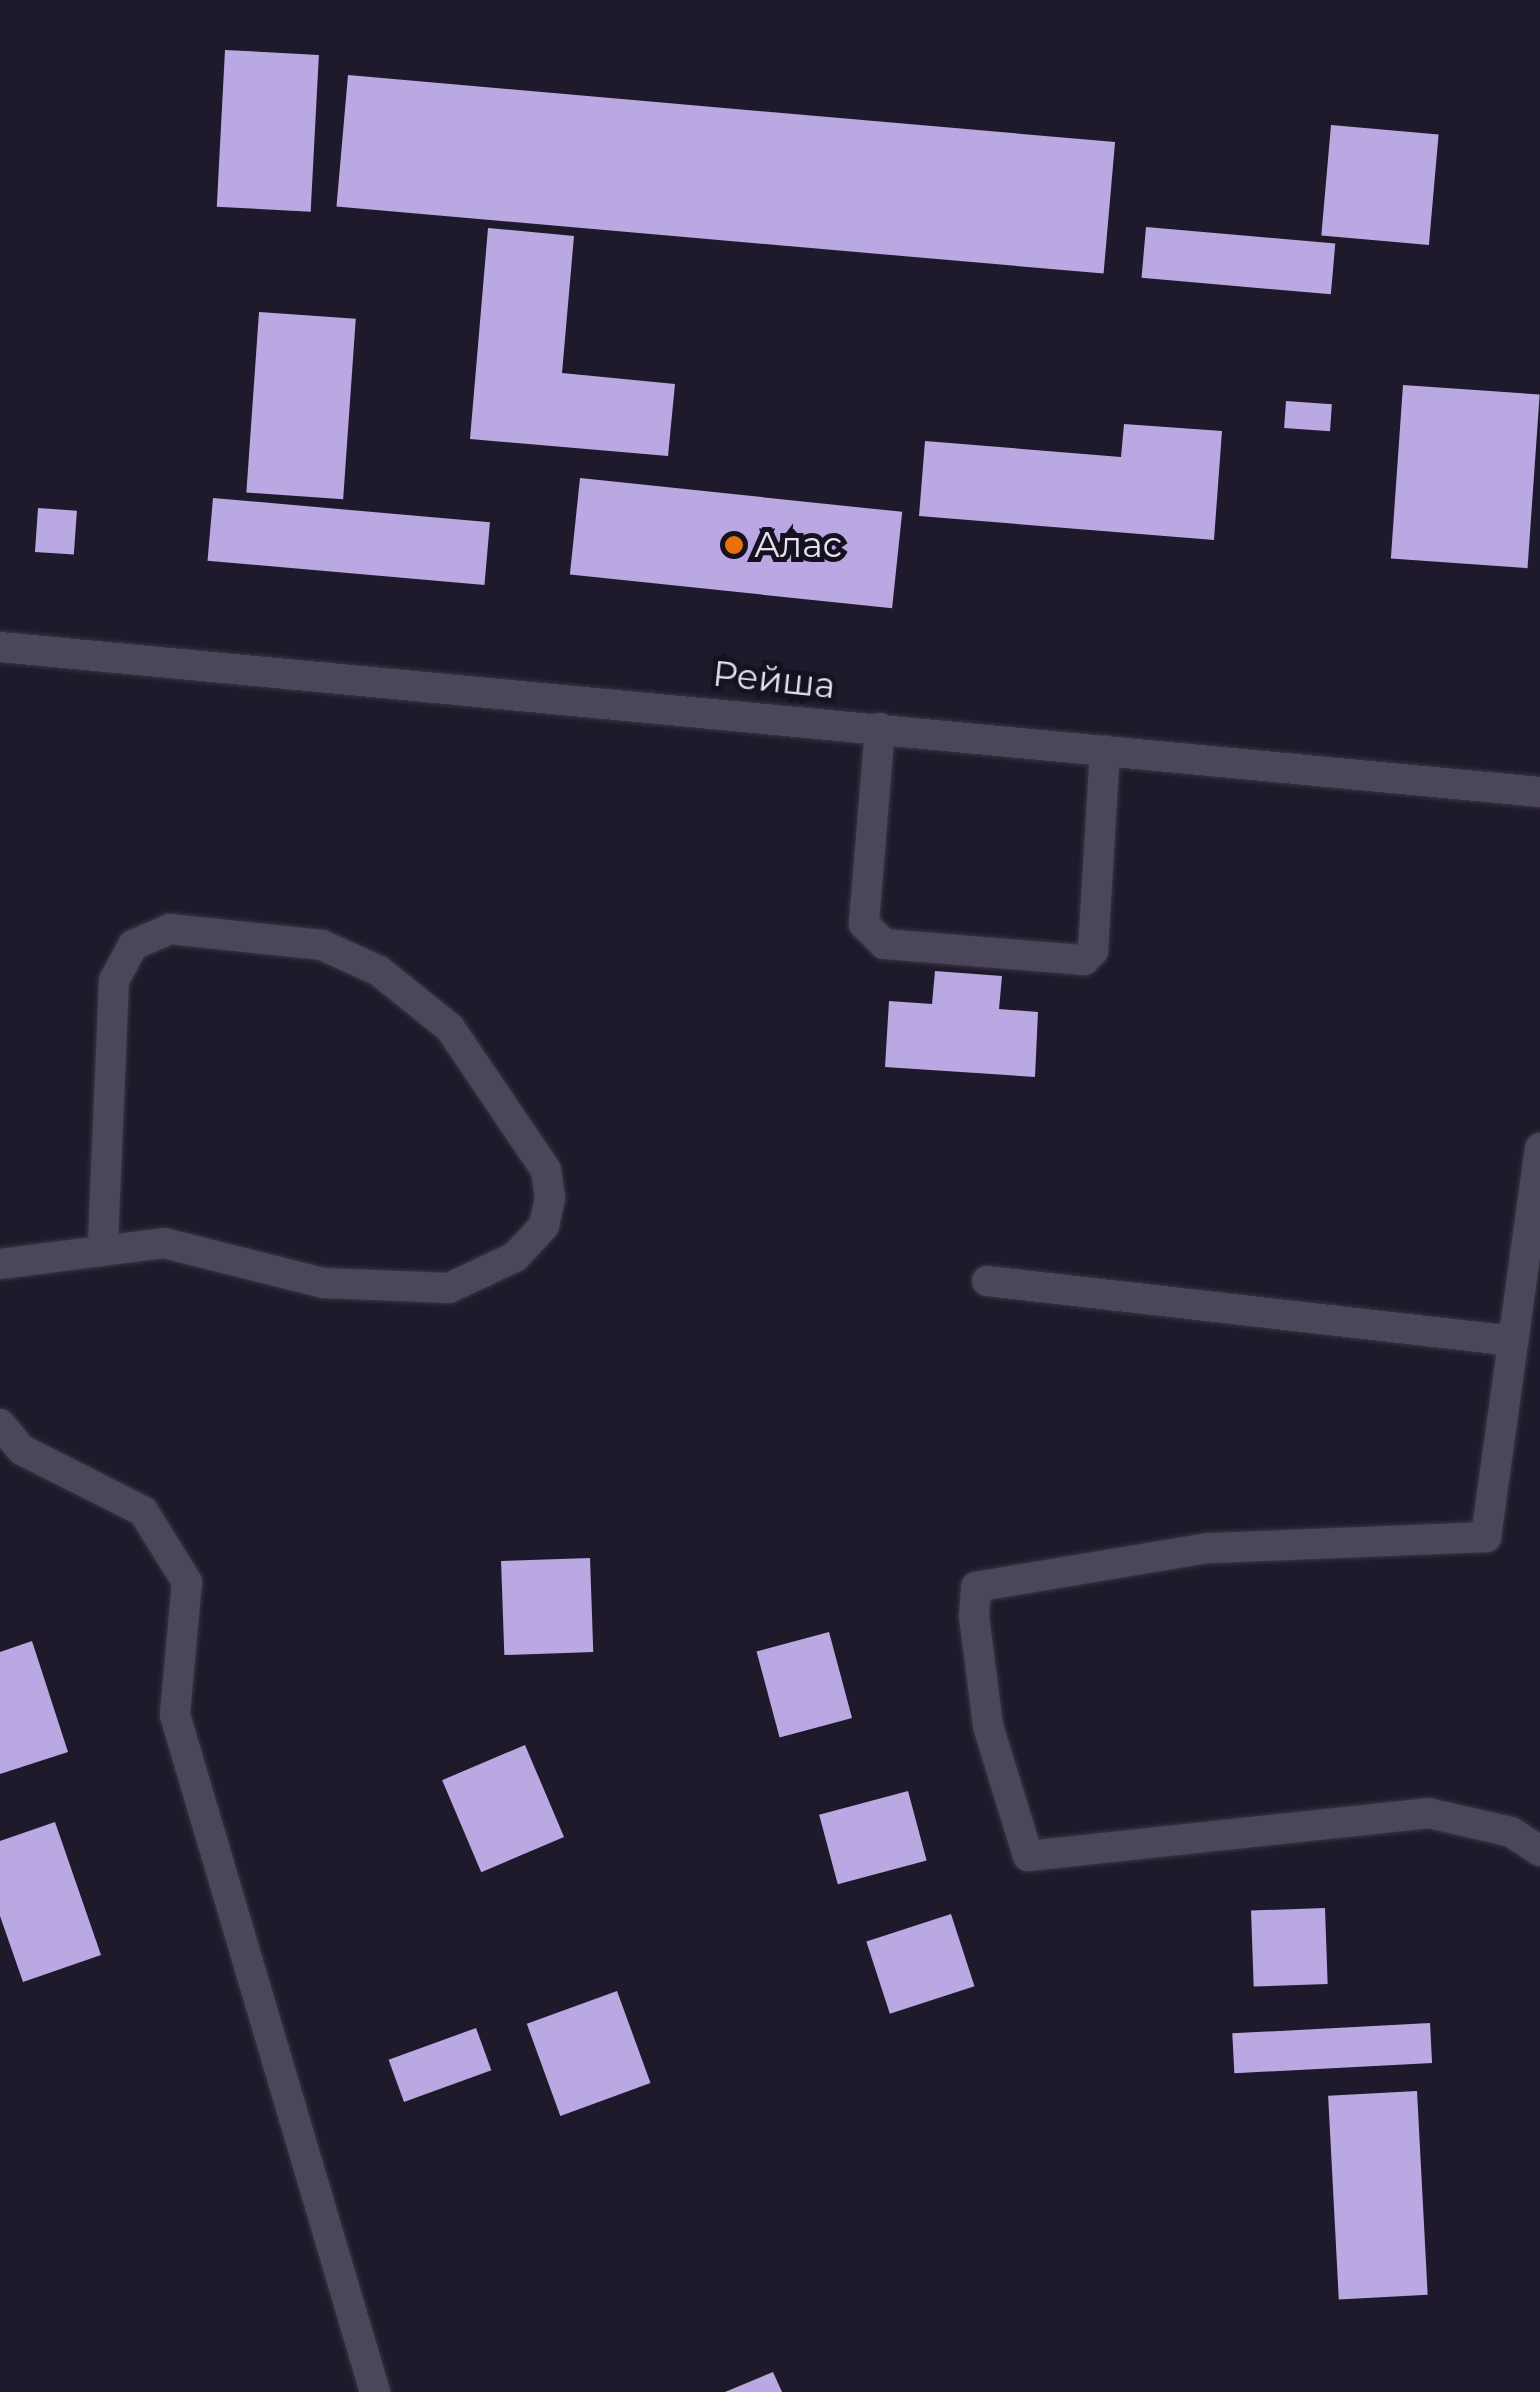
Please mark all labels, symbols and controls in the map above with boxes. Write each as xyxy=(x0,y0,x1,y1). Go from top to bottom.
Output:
place label: Алас xyxy=(754,524,842,566)
marker: Алас xyxy=(723,534,745,556)
street label: Рейша xyxy=(711,653,837,707)

